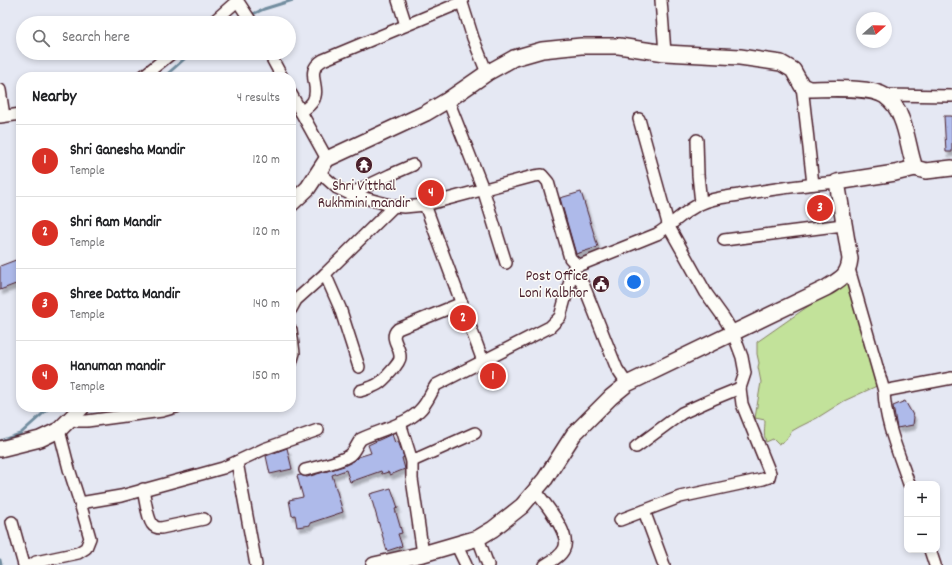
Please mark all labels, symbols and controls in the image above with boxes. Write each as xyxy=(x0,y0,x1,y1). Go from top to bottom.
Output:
north arrow xyxy=(856,12,892,48)
search box xyxy=(16,16,296,60)
icon: search xyxy=(30,27,52,49)
text: Search here xyxy=(62,27,130,49)
text: Nearby xyxy=(32,86,76,110)
text: 4 results xyxy=(237,89,280,108)
text: Shri Ganesha Mandir xyxy=(70,140,185,162)
text: 1 xyxy=(44,151,46,170)
text: 120 m xyxy=(252,151,280,170)
temple icon: Shri Vitthal Rukhmini mandir xyxy=(354,155,374,175)
text: Temple xyxy=(70,162,105,181)
place label: Shri Vitthal Rukhmini mandir xyxy=(318,176,411,215)
pin: 4 xyxy=(418,178,444,208)
pin: 3 xyxy=(807,193,833,223)
text: Shri Ram Mandir xyxy=(70,212,161,234)
text: 2 xyxy=(42,223,48,242)
text: 120 m xyxy=(252,223,280,242)
text: Temple xyxy=(70,234,105,253)
place label: Post Office Loni Kalbhor xyxy=(519,266,588,305)
your location xyxy=(624,272,644,292)
public building icon: Post Office Loni Kalbhor xyxy=(591,274,611,294)
text: Shree Datta Mandir xyxy=(70,284,180,306)
text: 3 xyxy=(42,295,48,314)
text: 140 m xyxy=(253,295,280,314)
pin: 2 xyxy=(450,303,476,333)
text: Temple xyxy=(70,306,105,325)
text: Hanuman mandir xyxy=(70,356,165,378)
pin: 1 xyxy=(480,361,506,391)
text: 4 xyxy=(42,367,48,386)
text: 150 m xyxy=(252,367,280,386)
text: Temple xyxy=(70,378,105,397)
map controls xyxy=(904,481,940,553)
button: + xyxy=(904,481,940,517)
button: − xyxy=(904,517,940,553)

